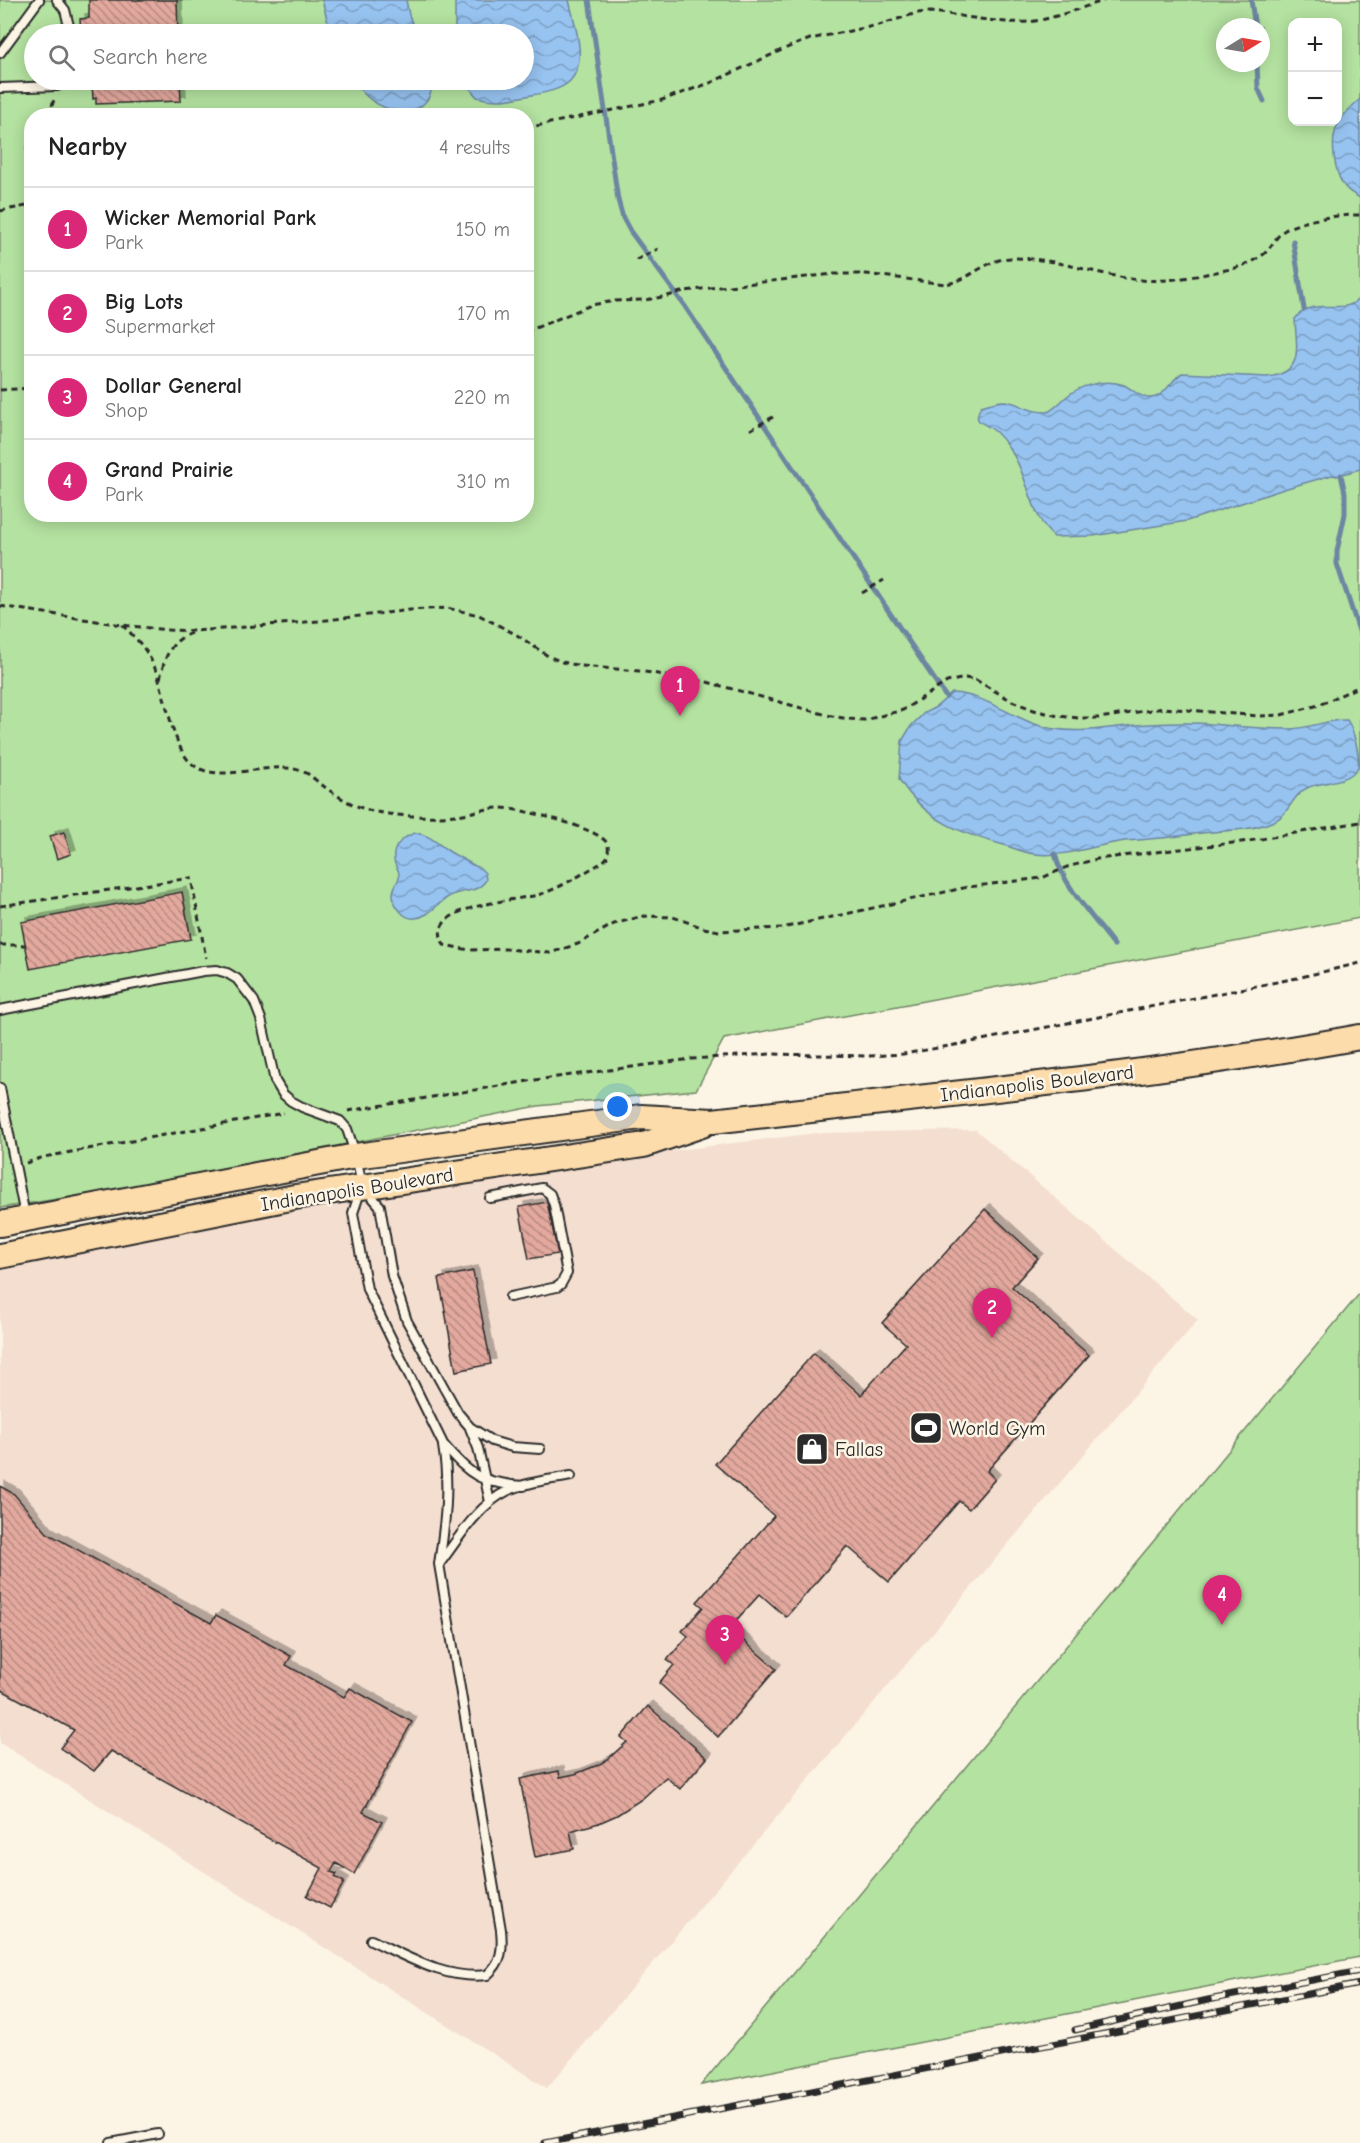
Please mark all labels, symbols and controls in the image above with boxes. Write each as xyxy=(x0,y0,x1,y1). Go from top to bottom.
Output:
north arrow xyxy=(1216,18,1270,72)
map controls xyxy=(1288,18,1342,126)
button: + xyxy=(1288,18,1342,72)
search box xyxy=(24,24,534,90)
icon: search xyxy=(45,41,78,74)
text: Search here xyxy=(93,44,208,70)
button: − xyxy=(1288,72,1342,126)
text: Nearby xyxy=(48,132,127,162)
text: 4 results xyxy=(439,136,510,159)
text: Wicker Memorial Park xyxy=(105,205,316,231)
text: 1 xyxy=(64,218,71,241)
text: 150 m xyxy=(456,218,510,241)
text: Park xyxy=(105,231,143,254)
text: Big Lots xyxy=(105,289,183,315)
text: 2 xyxy=(63,302,72,325)
text: 170 m xyxy=(457,302,510,325)
text: Supermarket xyxy=(105,315,215,338)
text: Dollar General xyxy=(105,373,242,399)
text: 3 xyxy=(63,386,72,409)
text: 220 m xyxy=(454,386,510,409)
text: Shop xyxy=(105,399,148,422)
text: Grand Prairie xyxy=(105,457,233,483)
text: 4 xyxy=(63,470,72,493)
text: 310 m xyxy=(457,470,510,493)
text: Park xyxy=(105,483,143,506)
pin: 1 xyxy=(660,666,700,716)
street label: Indianapolis Boulevard xyxy=(939,1060,1135,1107)
your location xyxy=(603,1092,632,1121)
street label: Indianapolis Boulevard xyxy=(259,1163,455,1216)
pin: 2 xyxy=(972,1288,1012,1338)
sports icon: World Gym xyxy=(908,1410,944,1446)
place label: World Gym xyxy=(949,1417,1046,1440)
shop icon: Fallas xyxy=(794,1431,830,1467)
place label: Fallas xyxy=(835,1438,883,1461)
pin: 4 xyxy=(1202,1576,1242,1625)
pin: 3 xyxy=(706,1616,744,1665)

